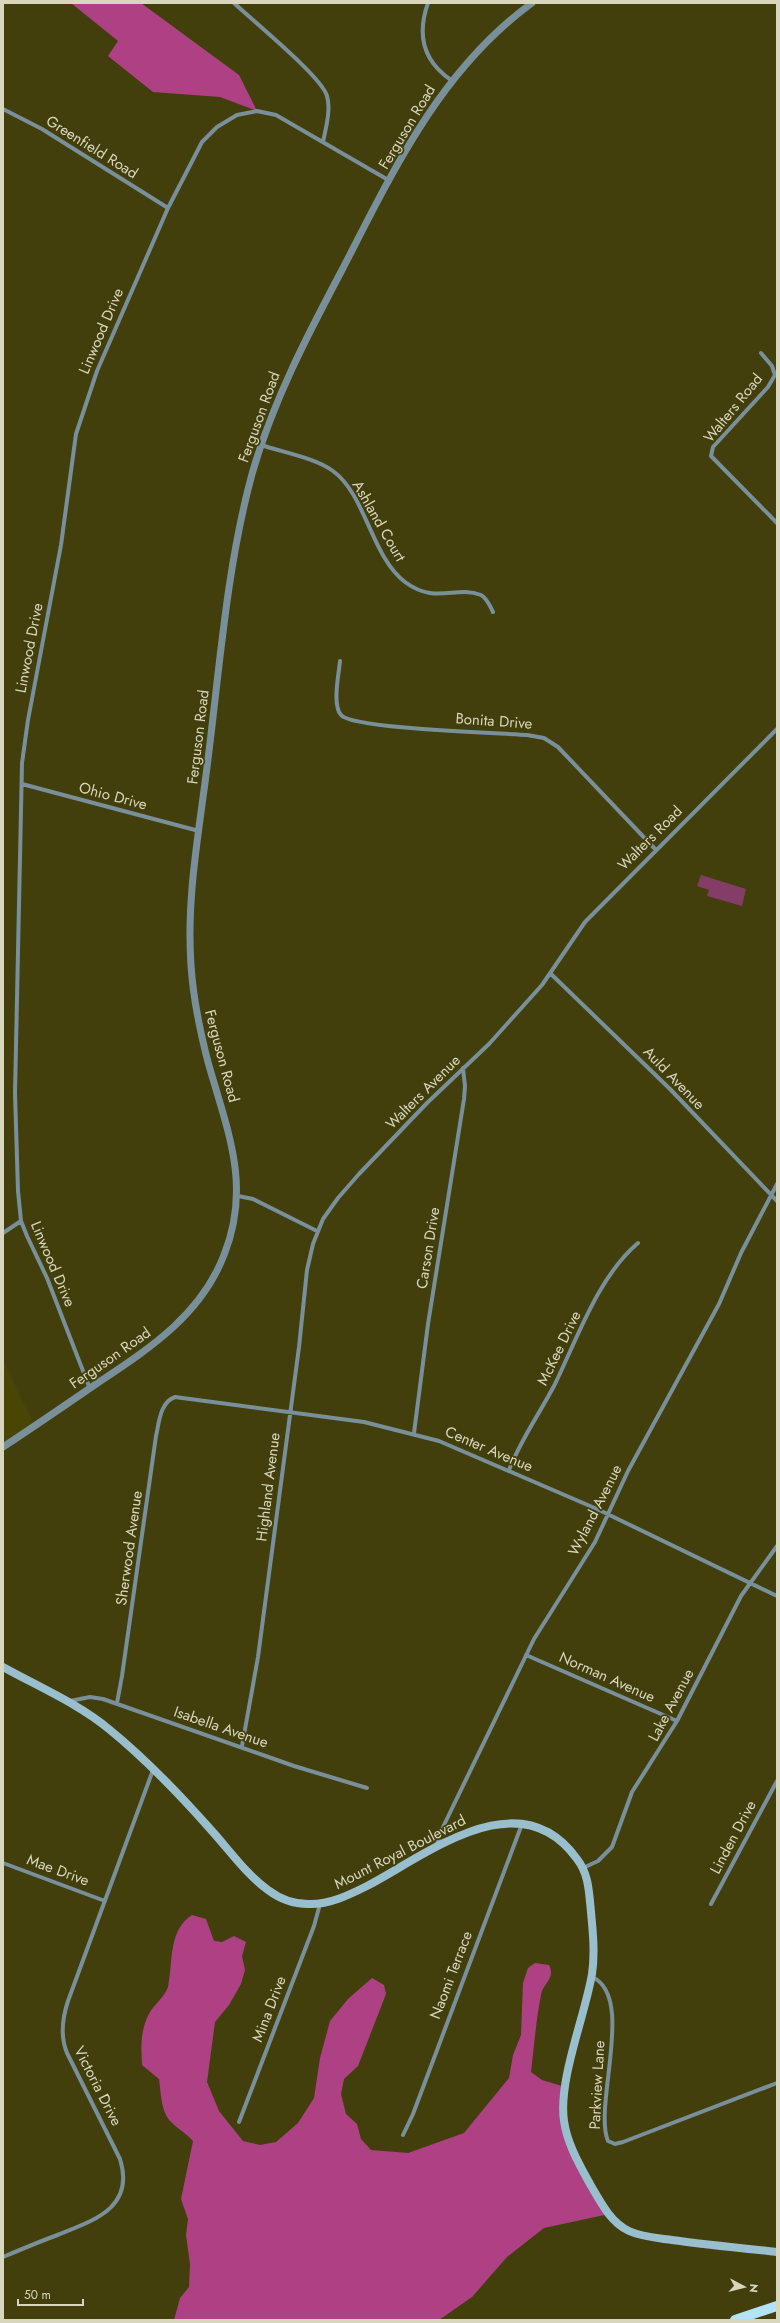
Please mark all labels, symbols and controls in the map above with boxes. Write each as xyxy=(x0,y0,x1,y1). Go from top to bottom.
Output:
street label: Ferguson Road xyxy=(373,81,441,173)
street label: Greenfield Road xyxy=(42,110,142,184)
street label: Linwood Drive xyxy=(73,284,129,377)
street label: Ferguson Road xyxy=(232,369,286,465)
street label: Walters Road xyxy=(698,369,768,447)
street label: Ashland Court xyxy=(347,476,411,566)
street label: Linwood Drive xyxy=(10,601,49,695)
street label: Ferguson Road xyxy=(181,688,215,786)
street label: Bonita Drive xyxy=(455,707,533,735)
street label: Ohio Drive xyxy=(77,776,150,816)
street label: Walters Road xyxy=(613,801,687,875)
street label: Ferguson Road xyxy=(199,1007,245,1105)
street label: Auld Avenue xyxy=(638,1041,710,1115)
street label: Walters Avenue xyxy=(381,1049,466,1134)
street label: Carson Drive xyxy=(411,1205,445,1291)
street label: Linwood Drive xyxy=(25,1218,81,1311)
street label: McKee Drive xyxy=(531,1307,587,1389)
street label: Ferguson Road xyxy=(65,1322,155,1394)
street label: Center Avenue xyxy=(442,1421,537,1478)
street label: Highland Avenue xyxy=(250,1431,286,1543)
street label: Wyland Avenue xyxy=(563,1460,628,1559)
street label: Sherwood Avenue xyxy=(110,1489,148,1607)
street label: Norman Avenue xyxy=(555,1646,659,1708)
street label: Lake Avenue xyxy=(643,1665,699,1745)
street label: Isabella Avenue xyxy=(171,1701,271,1754)
street label: Linden Drive xyxy=(704,1796,762,1878)
street label: Mount Royal Boulevard xyxy=(330,1809,470,1895)
street label: Mae Drive xyxy=(24,1849,93,1892)
street label: Naomi Terrace xyxy=(424,1928,478,2022)
street label: Mina Drive xyxy=(246,1973,292,2045)
street label: Parkview Lane xyxy=(584,2040,610,2130)
street label: Victoria Drive xyxy=(68,2042,128,2130)
north arrow xyxy=(724,2267,764,2307)
scale bar xyxy=(18,2281,83,2307)
text: N xyxy=(745,2283,762,2294)
text: 50 m xyxy=(24,2286,51,2304)

